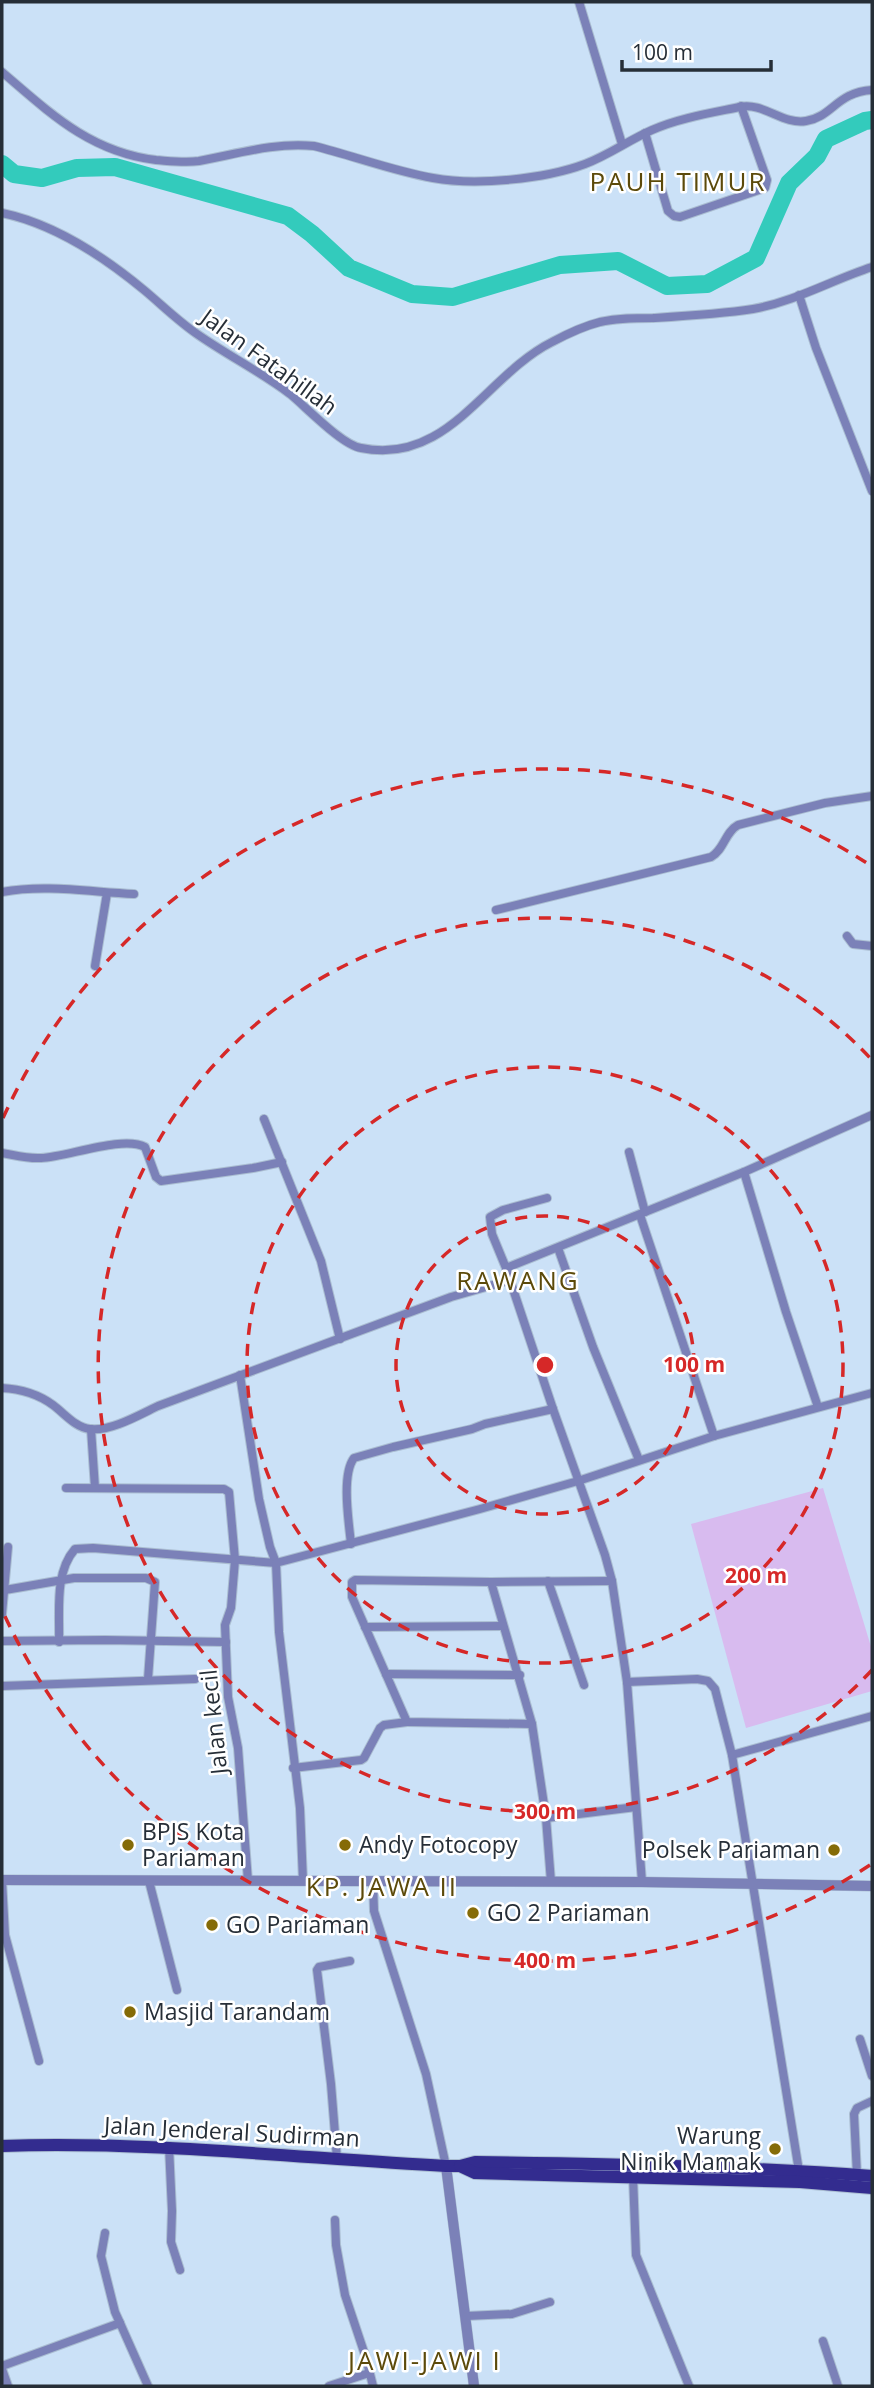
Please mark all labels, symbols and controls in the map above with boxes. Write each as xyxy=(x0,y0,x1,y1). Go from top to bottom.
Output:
scale bar xyxy=(622,28,771,72)
text: 100 m xyxy=(632,38,693,66)
district label: PAUH TIMUR xyxy=(590,163,766,199)
street label: Jalan Fatahillah xyxy=(193,300,344,422)
district label: RAWANG xyxy=(456,1262,580,1298)
text: 100 m xyxy=(663,1350,725,1378)
centre of rings xyxy=(533,1353,557,1377)
text: 200 m xyxy=(725,1561,787,1589)
street label: Jalan kecil xyxy=(192,1668,235,1778)
text: 300 m xyxy=(514,1797,576,1825)
place label: BPJS Kota Pariaman xyxy=(142,1815,245,1873)
place label: Andy Fotocopy xyxy=(359,1828,518,1860)
place label: Polsek Pariaman xyxy=(642,1833,820,1865)
marker: BPJS Kota Pariaman xyxy=(120,1837,136,1853)
marker: Andy Fotocopy xyxy=(337,1837,353,1853)
marker: Polsek Pariaman xyxy=(826,1842,842,1858)
district label: KP. JAWA II xyxy=(306,1868,458,1904)
place label: GO 2 Pariaman xyxy=(487,1896,650,1928)
marker: GO 2 Pariaman xyxy=(465,1905,481,1921)
place label: GO Pariaman xyxy=(226,1908,369,1940)
marker: GO Pariaman xyxy=(204,1917,220,1933)
text: 400 m xyxy=(514,1946,576,1974)
place label: Masjid Tarandam xyxy=(144,1995,330,2027)
marker: Masjid Tarandam xyxy=(122,2004,138,2020)
street label: Jalan Jenderal Sudirman xyxy=(101,2108,361,2154)
place label: Warung Ninik Mamak xyxy=(620,2119,762,2177)
marker: Warung Ninik Mamak xyxy=(767,2141,783,2157)
district label: JAWI-JAWI I xyxy=(345,2342,502,2378)

